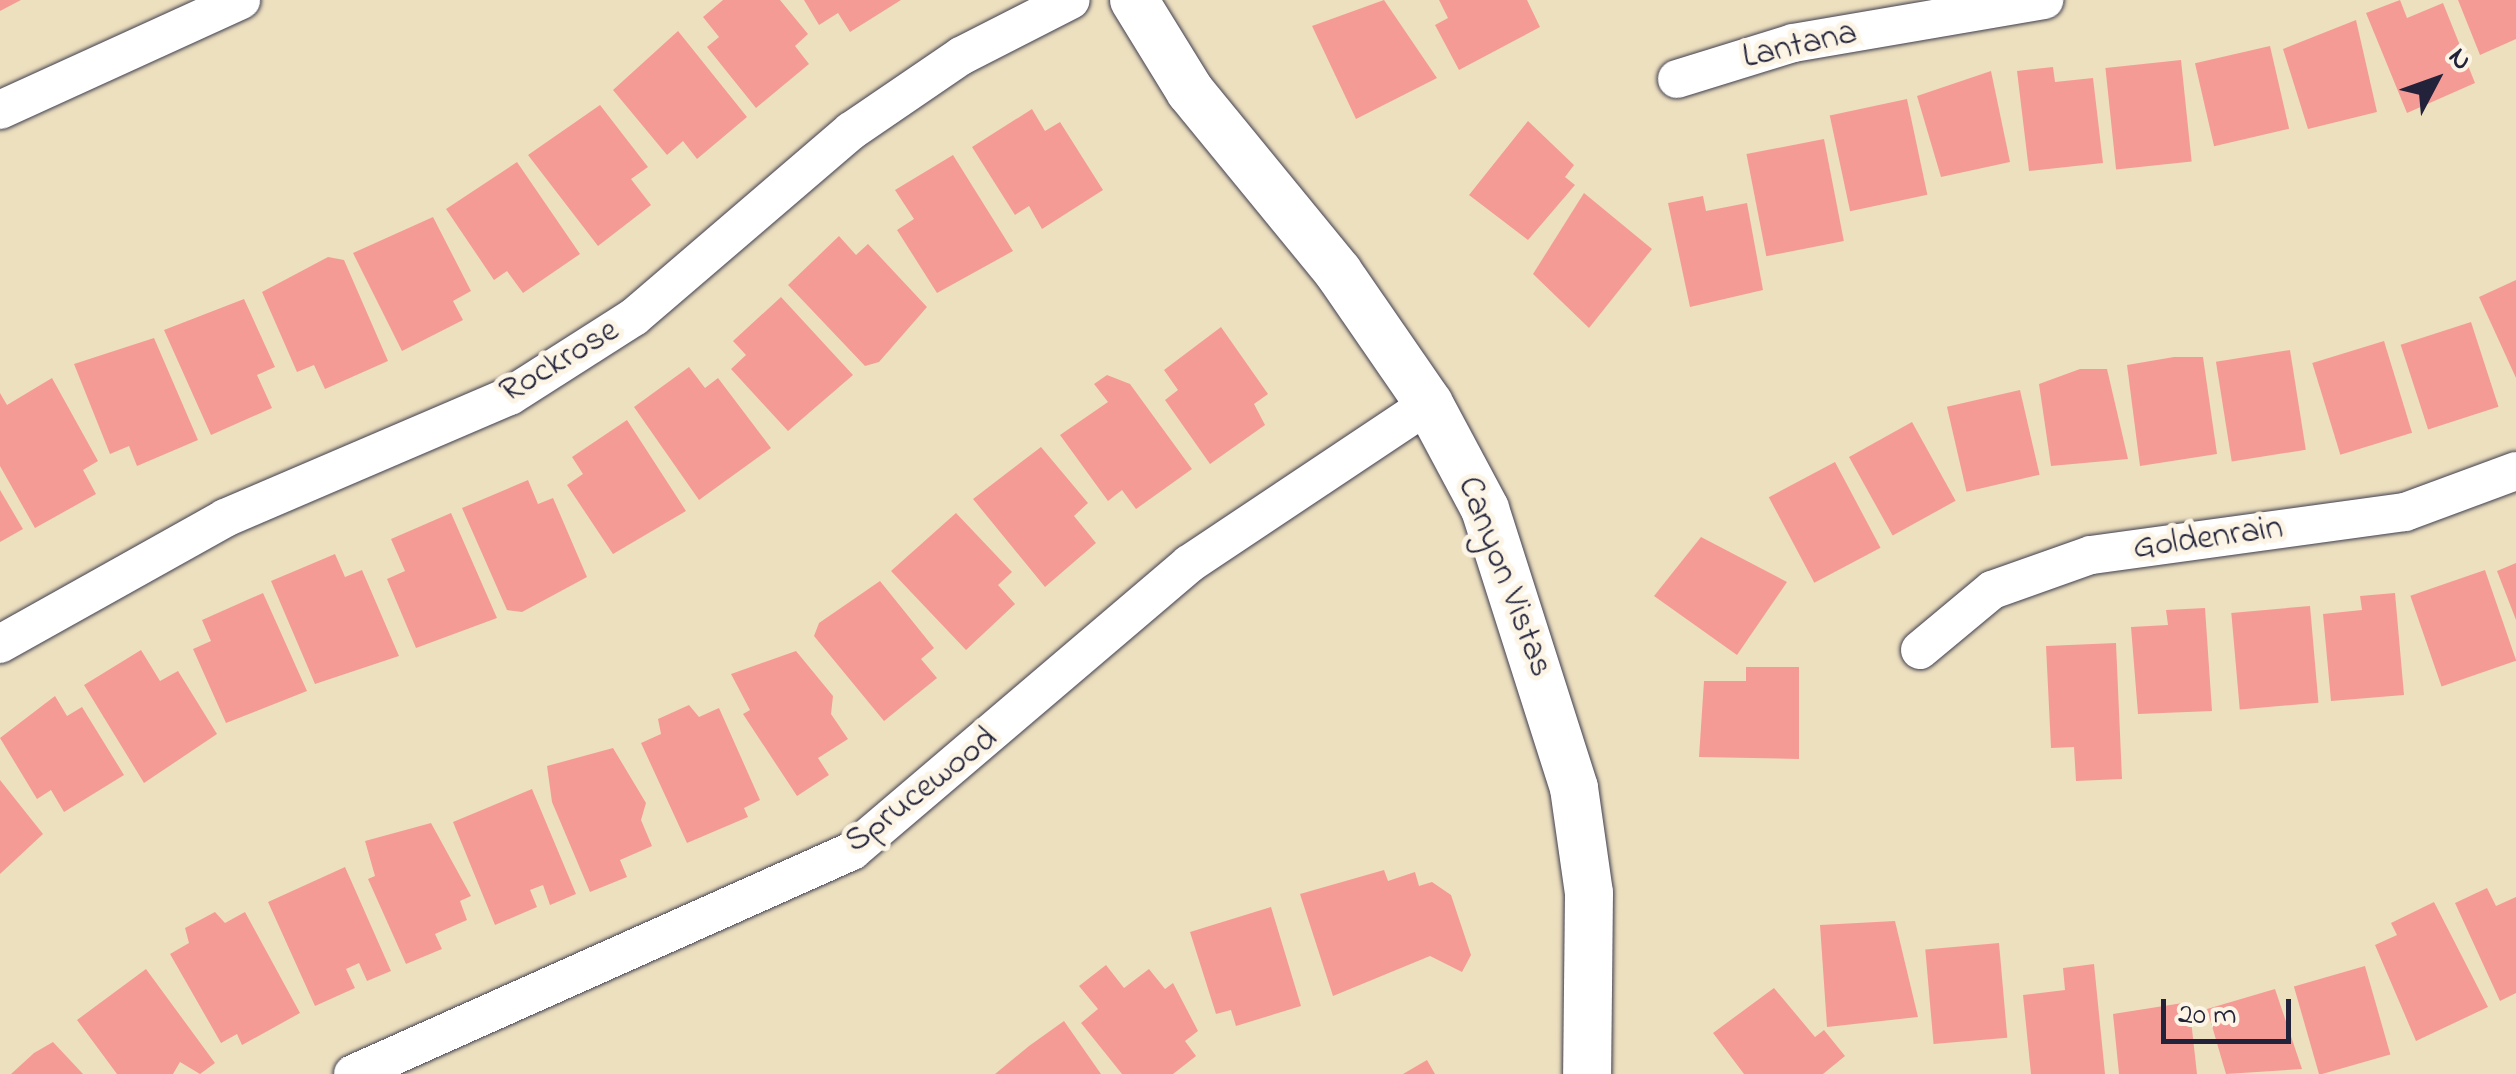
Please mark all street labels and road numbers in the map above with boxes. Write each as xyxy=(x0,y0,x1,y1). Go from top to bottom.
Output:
street label: Lantana xyxy=(1739,13,1861,79)
street label: Rockrose xyxy=(493,310,627,414)
street label: Canyon Vistas xyxy=(1447,471,1561,683)
street label: Goldenrain xyxy=(2130,508,2286,570)
street label: Sprucewood xyxy=(837,718,1007,864)

